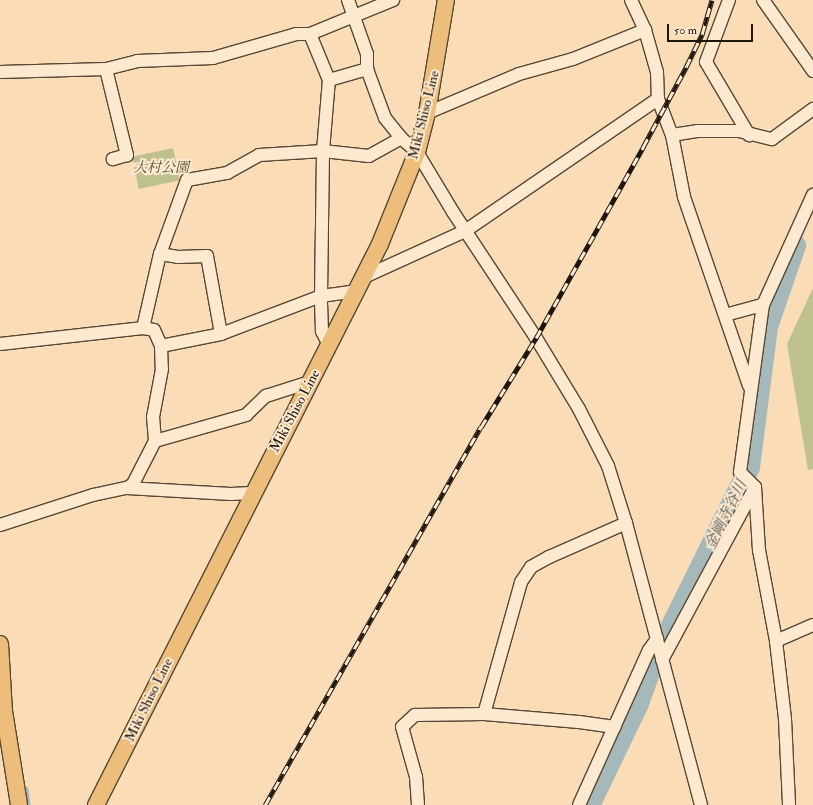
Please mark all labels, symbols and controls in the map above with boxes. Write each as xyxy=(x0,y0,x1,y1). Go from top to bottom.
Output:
scale bar xyxy=(669,16,755,42)
text: 50 m xyxy=(674,23,697,38)
street label: Miki Shiso Line xyxy=(405,69,443,161)
park label: 大村公園 xyxy=(133,160,189,176)
street label: Miki Shiso Line xyxy=(266,367,324,455)
water label: 金剛寺谷川 xyxy=(701,477,751,553)
street label: Miki Shiso Line xyxy=(122,655,176,745)

